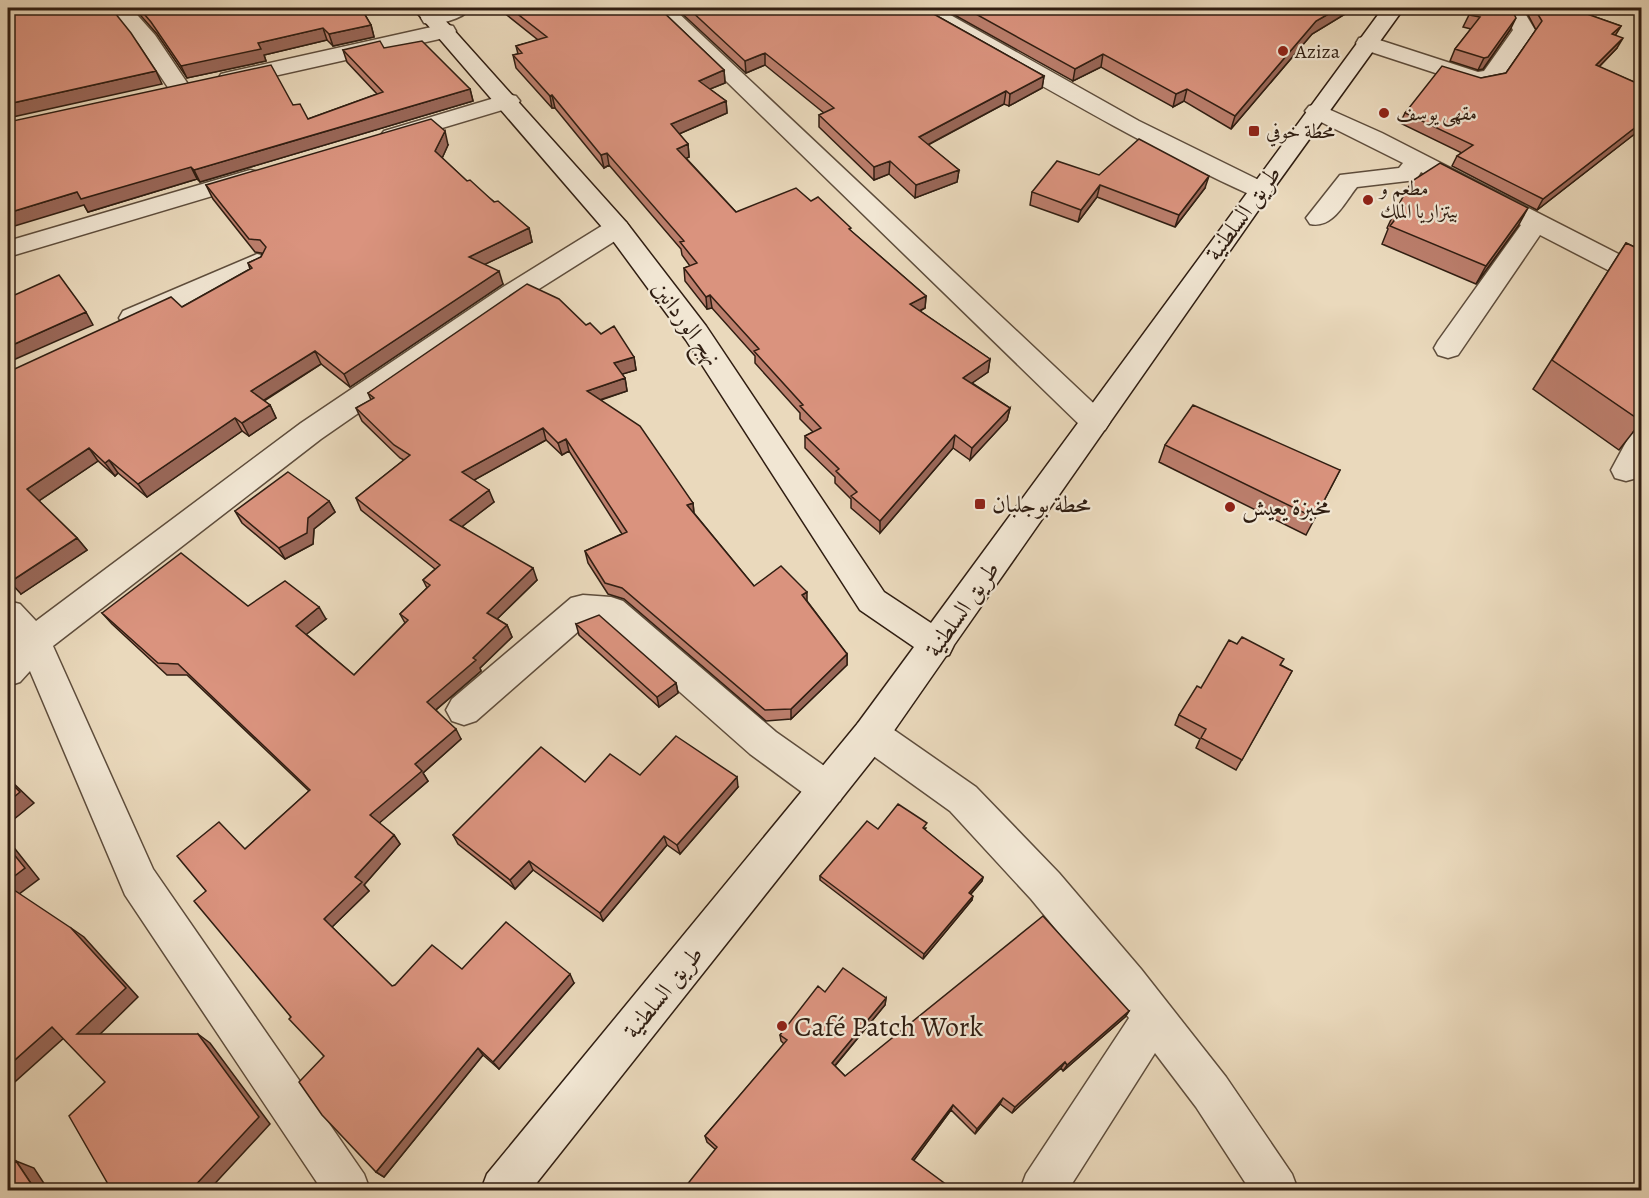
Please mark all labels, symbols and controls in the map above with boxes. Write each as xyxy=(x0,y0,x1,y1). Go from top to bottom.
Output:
place label: Aziza xyxy=(1294,38,1341,65)
marker: Aziza xyxy=(1276,44,1290,58)
place label: مقهى يوسف xyxy=(1396,100,1477,127)
marker: مقهى يوسف xyxy=(1377,106,1391,120)
place label: محطة خوفي xyxy=(1266,118,1335,147)
marker: محطة خوفي xyxy=(1247,124,1261,138)
street label: طريق السلطنية xyxy=(1198,159,1288,267)
place label: مطعم و بيتزاريا الملك xyxy=(1378,175,1458,225)
marker: مطعم و بيتزاريا الملك xyxy=(1361,193,1375,207)
street label: نهج الوردانين xyxy=(641,274,729,375)
place label: محطة بوجلبان xyxy=(992,488,1091,520)
place label: مخبزة يعيش xyxy=(1242,491,1331,523)
marker: محطة بوجلبان xyxy=(973,497,987,511)
marker: مخبزة يعيش xyxy=(1223,500,1237,514)
street label: طريق السلطنية xyxy=(917,555,1007,663)
street label: طريق السلطنية xyxy=(616,939,710,1045)
place label: Café Patch Work xyxy=(794,1008,984,1046)
marker: Café Patch Work xyxy=(775,1019,789,1033)

